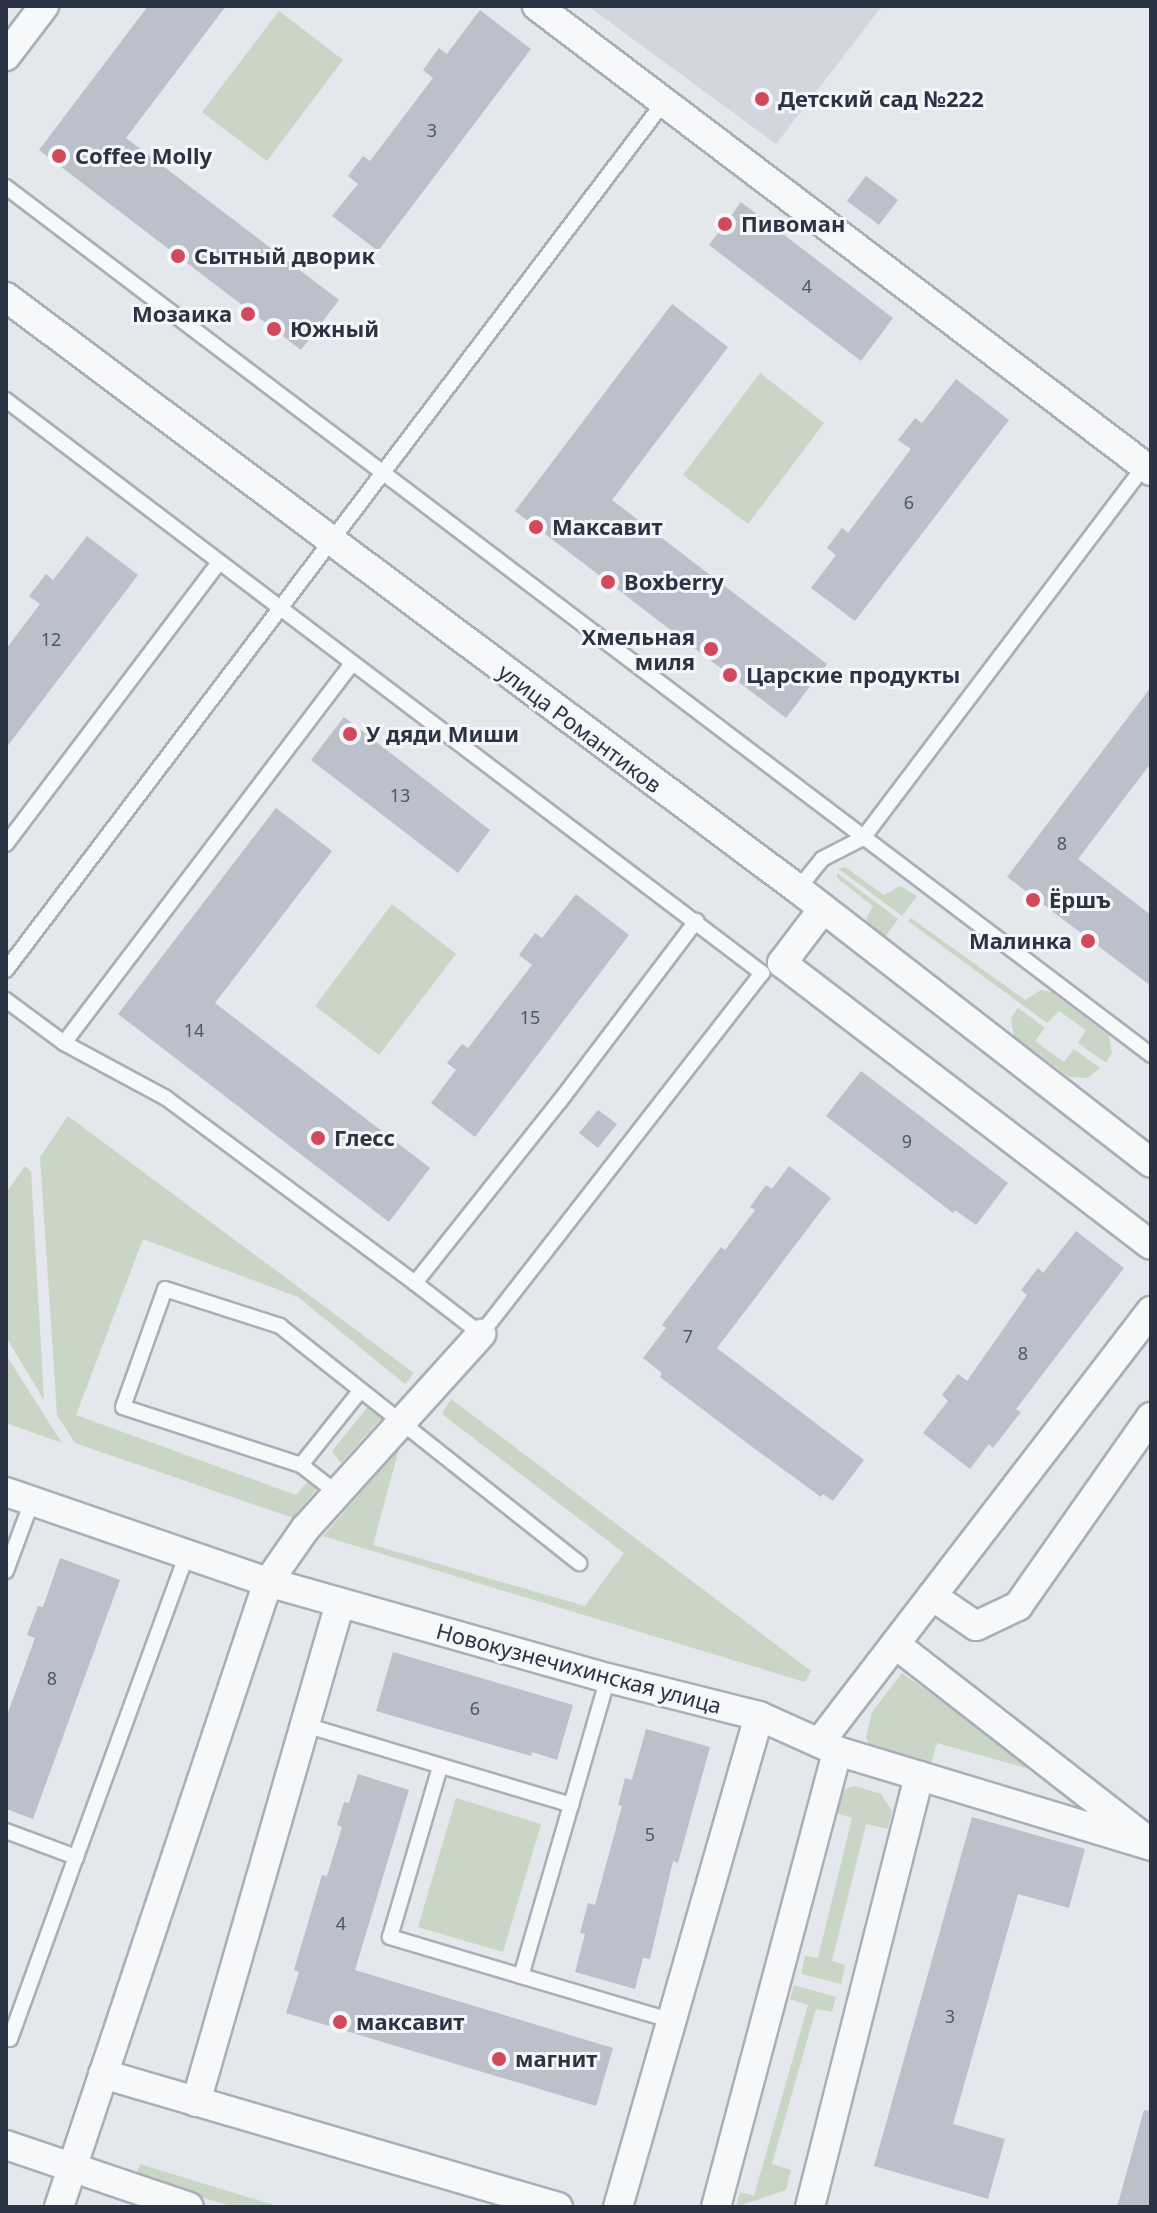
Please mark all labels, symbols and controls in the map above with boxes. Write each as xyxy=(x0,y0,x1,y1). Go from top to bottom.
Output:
place label: Детский сад №222 xyxy=(778,86,984,112)
marker: Детский сад №222 xyxy=(753,90,771,108)
house number: 3 xyxy=(427,119,437,141)
place label: Coffee Molly xyxy=(75,143,212,169)
marker: Coffee Molly xyxy=(50,147,68,165)
place label: Пивоман xyxy=(741,211,845,237)
marker: Пивоман xyxy=(716,215,734,233)
place label: Сытный дворик xyxy=(194,243,375,269)
marker: Сытный дворик xyxy=(169,247,187,265)
house number: 4 xyxy=(802,275,812,297)
place label: Мозаика xyxy=(132,301,232,327)
marker: Мозаика xyxy=(239,305,257,323)
place label: Южный xyxy=(290,316,379,342)
marker: Южный xyxy=(265,320,283,338)
house number: 6 xyxy=(904,491,914,513)
place label: Максавит xyxy=(552,514,663,540)
marker: Максавит xyxy=(527,518,545,536)
place label: Boxberry xyxy=(624,569,724,595)
marker: Boxberry xyxy=(599,573,617,591)
place label: Хмельная миля xyxy=(582,623,695,674)
house number: 12 xyxy=(41,628,61,650)
marker: Хмельная миля xyxy=(702,640,720,658)
street label: улица Романтиков xyxy=(493,658,667,798)
place label: Царские продукты xyxy=(746,662,960,688)
marker: Царские продукты xyxy=(721,666,739,684)
place label: У дяди Миши xyxy=(366,721,519,747)
marker: У дяди Миши xyxy=(341,725,359,743)
house number: 13 xyxy=(390,784,410,806)
house number: 8 xyxy=(1057,832,1067,854)
place label: Ёршъ xyxy=(1049,887,1111,913)
marker: Ёршъ xyxy=(1024,891,1042,909)
place label: Малинка xyxy=(969,928,1072,954)
marker: Малинка xyxy=(1079,932,1097,950)
house number: 15 xyxy=(520,1006,540,1028)
house number: 14 xyxy=(184,1019,204,1041)
place label: Глесс xyxy=(334,1125,395,1151)
marker: Глесс xyxy=(309,1129,327,1147)
house number: 9 xyxy=(902,1130,912,1152)
house number: 7 xyxy=(683,1325,693,1347)
house number: 8 xyxy=(1018,1342,1028,1364)
street label: Новокузнечихинская улица xyxy=(434,1617,724,1719)
house number: 8 xyxy=(47,1667,57,1689)
house number: 6 xyxy=(470,1697,480,1719)
house number: 5 xyxy=(645,1823,655,1845)
house number: 4 xyxy=(336,1912,346,1934)
house number: 3 xyxy=(945,2005,955,2027)
place label: максавит xyxy=(356,2009,464,2035)
marker: максавит xyxy=(331,2013,349,2031)
place label: магнит xyxy=(515,2046,597,2072)
marker: магнит xyxy=(490,2050,508,2068)

